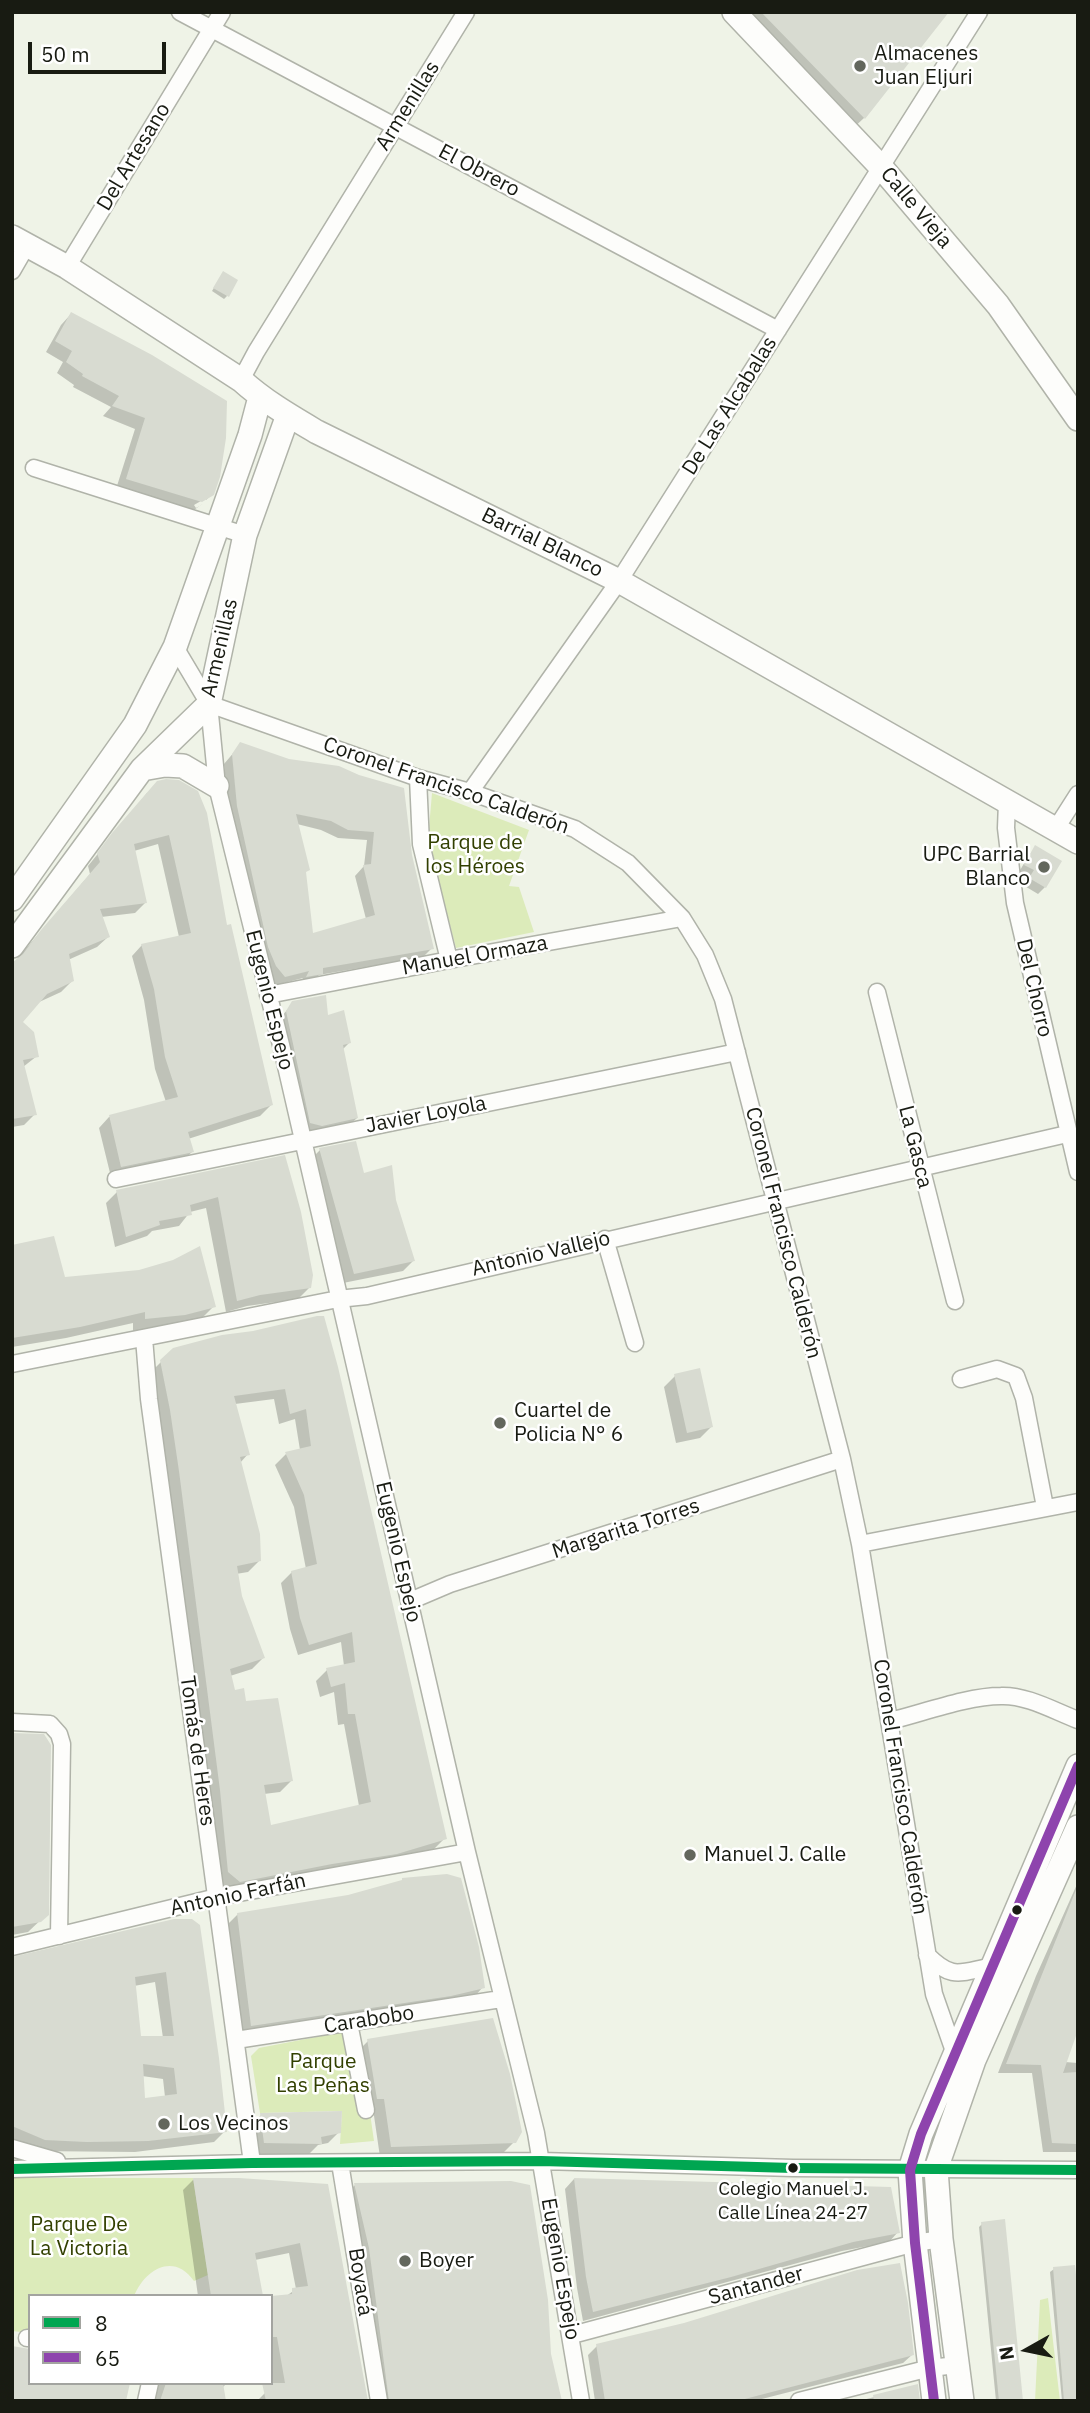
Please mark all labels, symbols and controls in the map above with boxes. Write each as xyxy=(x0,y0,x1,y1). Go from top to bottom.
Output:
scale bar xyxy=(32,28,170,72)
text: 50 m xyxy=(41,40,90,68)
place label: Almacenes Juan Eljuri xyxy=(874,41,978,91)
street label: Armenillas xyxy=(371,57,445,155)
marker: Almacenes Juan Eljuri xyxy=(852,58,868,74)
street label: Del Artesano xyxy=(92,98,176,216)
street label: El Obrero xyxy=(434,139,524,203)
street label: Calle Vieja xyxy=(875,162,957,254)
street label: De Las Alcabalas xyxy=(677,332,783,480)
street label: Barrial Blanco xyxy=(477,503,607,583)
street label: Armenillas xyxy=(196,596,244,700)
street label: Coronel Francisco Calderón xyxy=(320,732,572,840)
park label: Parque de los Héroes xyxy=(425,830,525,880)
place label: UPC Barrial Blanco xyxy=(923,842,1030,892)
marker: UPC Barrial Blanco xyxy=(1036,859,1052,875)
street label: Eugenio Espejo xyxy=(239,927,299,1073)
street label: Manuel Ormaza xyxy=(400,931,550,981)
street label: Del Chorro xyxy=(1010,936,1058,1040)
street label: Javier Loyola xyxy=(363,1091,489,1139)
street label: La Gasca xyxy=(893,1103,937,1191)
street label: Coronel Francisco Calderón xyxy=(740,1105,826,1361)
street label: Antonio Vallejo xyxy=(469,1226,613,1282)
place label: Cuartel de Policia N° 6 xyxy=(514,1398,623,1448)
marker: Cuartel de Policia N° 6 xyxy=(492,1415,508,1431)
street label: Eugenio Espejo xyxy=(370,1479,426,1625)
street label: Margarita Torres xyxy=(549,1493,703,1565)
street label: Coronel Francisco Calderón xyxy=(867,1657,933,1917)
street label: Tomás de Heres xyxy=(174,1674,220,1828)
place label: Manuel J. Calle xyxy=(704,1842,846,1868)
marker: Manuel J. Calle xyxy=(682,1847,698,1863)
street label: Antonio Farfán xyxy=(168,1868,308,1922)
unlabelled marker xyxy=(1010,1903,1024,1917)
street label: Carabobo xyxy=(322,2000,416,2040)
park label: Parque Las Peñas xyxy=(276,2049,370,2099)
place label: Los Vecinos xyxy=(178,2111,289,2137)
marker: Los Vecinos xyxy=(156,2116,172,2132)
marker: Colegio Manuel J. Calle Línea 24-27 xyxy=(786,2161,800,2175)
place label: Colegio Manuel J. Calle Línea 24-27 xyxy=(718,2179,868,2223)
street label: Eugenio Espejo xyxy=(535,2196,585,2342)
park label: Parque De La Victoria xyxy=(30,2212,128,2262)
street label: Boyacá xyxy=(342,2246,378,2318)
place label: Boyer xyxy=(419,2248,474,2274)
marker: Boyer xyxy=(397,2253,413,2269)
street label: Santander xyxy=(706,2261,806,2311)
legend xyxy=(28,2294,273,2385)
text: 8 xyxy=(95,2309,108,2337)
north arrow xyxy=(992,2315,1062,2385)
text: 65 xyxy=(95,2344,120,2372)
text: N xyxy=(993,2345,1019,2362)

